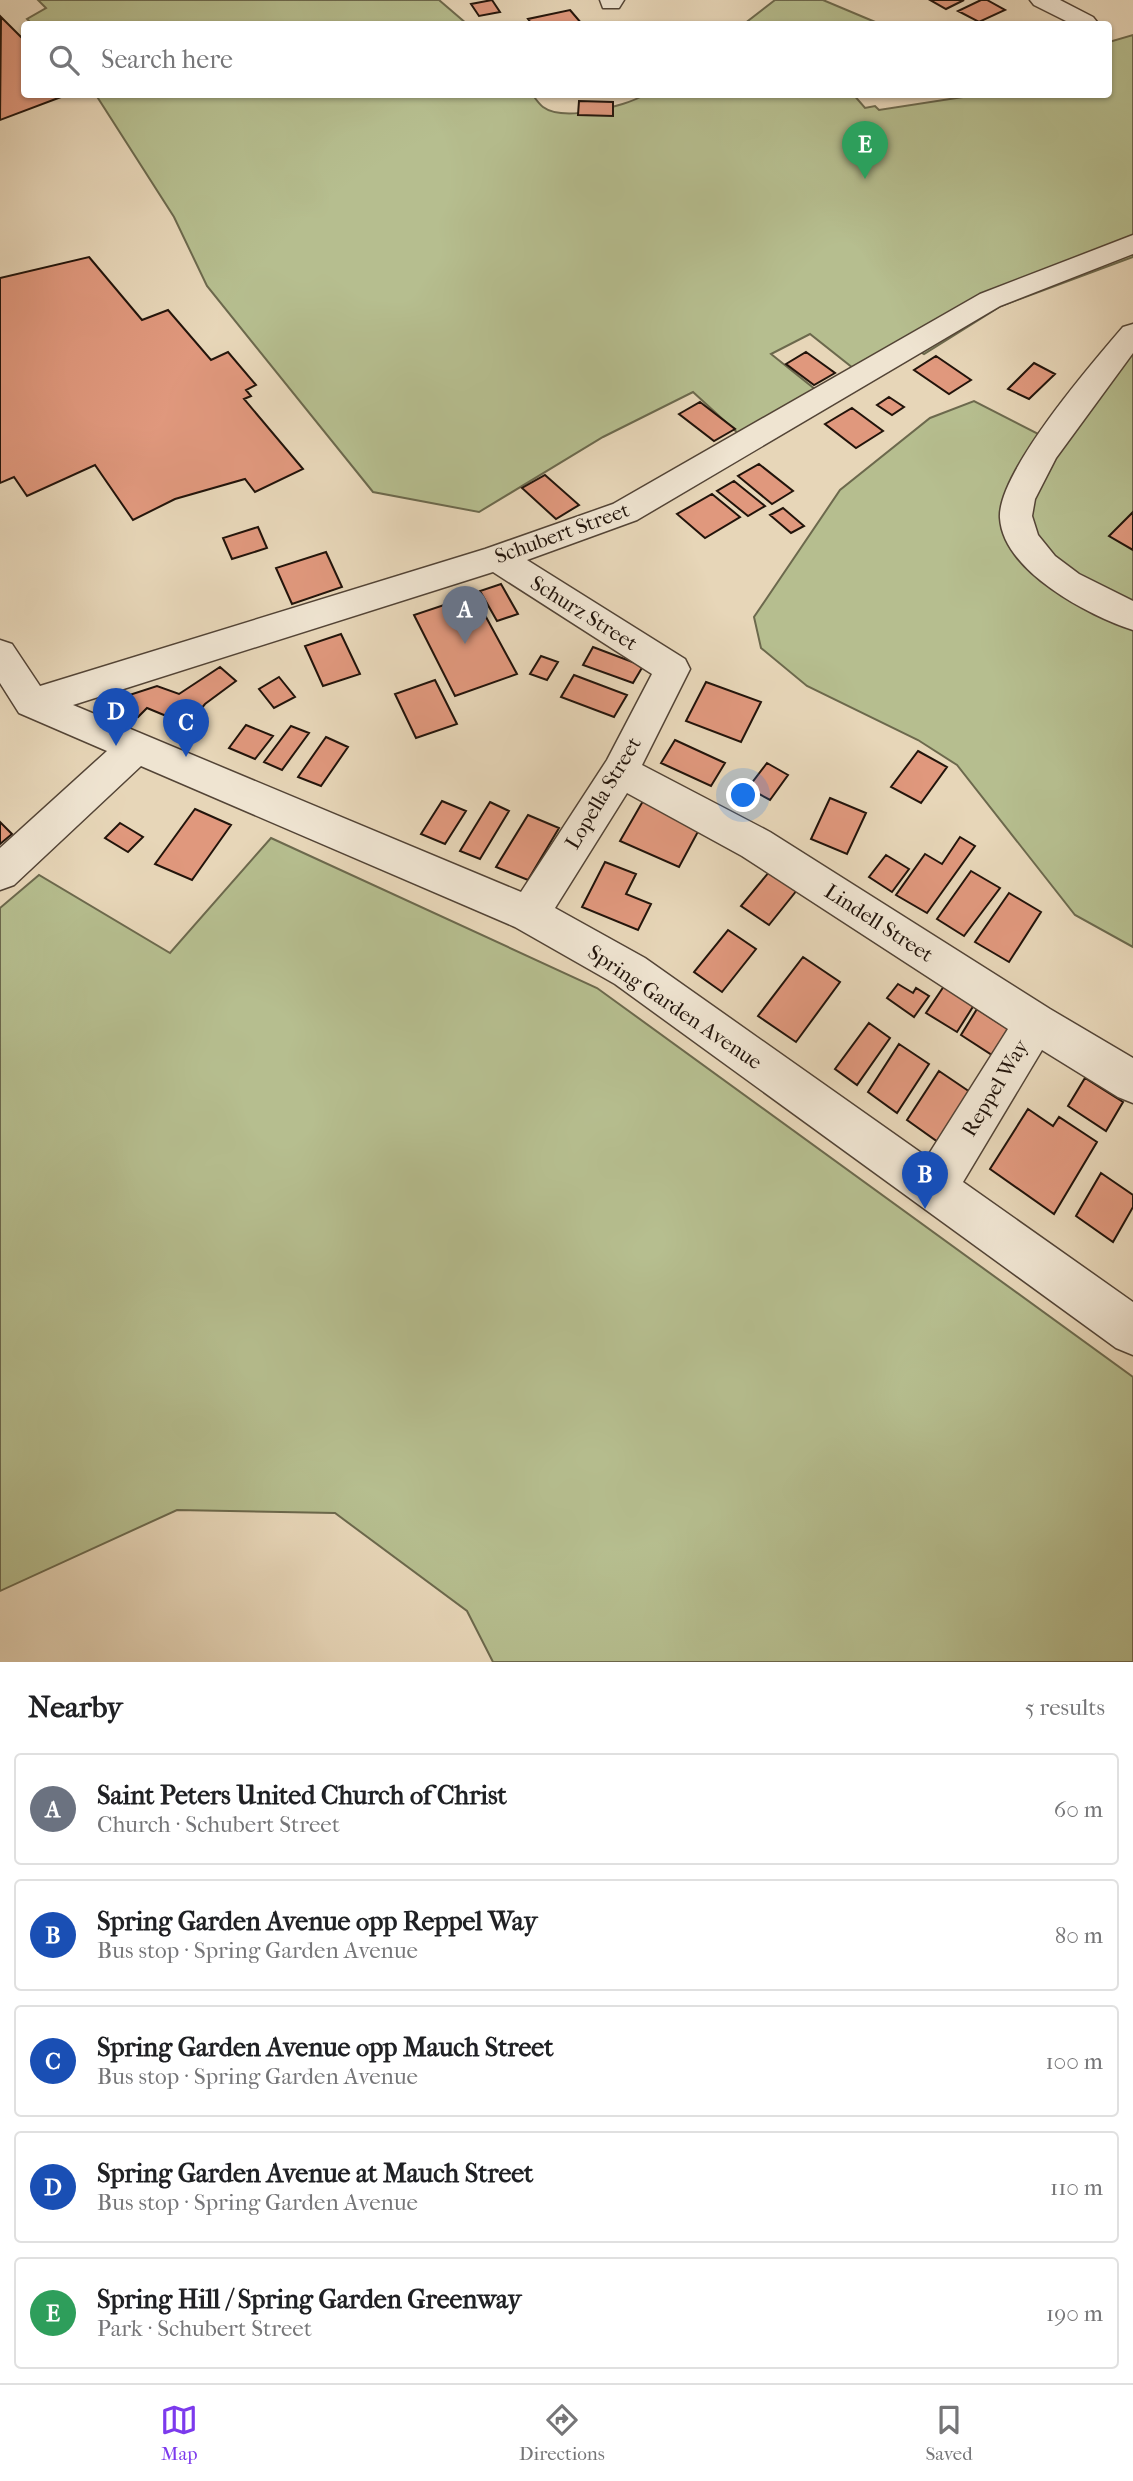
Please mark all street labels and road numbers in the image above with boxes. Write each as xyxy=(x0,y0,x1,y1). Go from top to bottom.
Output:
street label: Schubert Street xyxy=(492,497,633,568)
street label: Schurz Street xyxy=(526,571,642,656)
street label: Lopella Street xyxy=(560,732,646,853)
street label: Lindell Street xyxy=(820,879,938,967)
street label: Spring Garden Avenue xyxy=(583,940,767,1074)
street label: Reppel Way xyxy=(957,1035,1034,1141)

